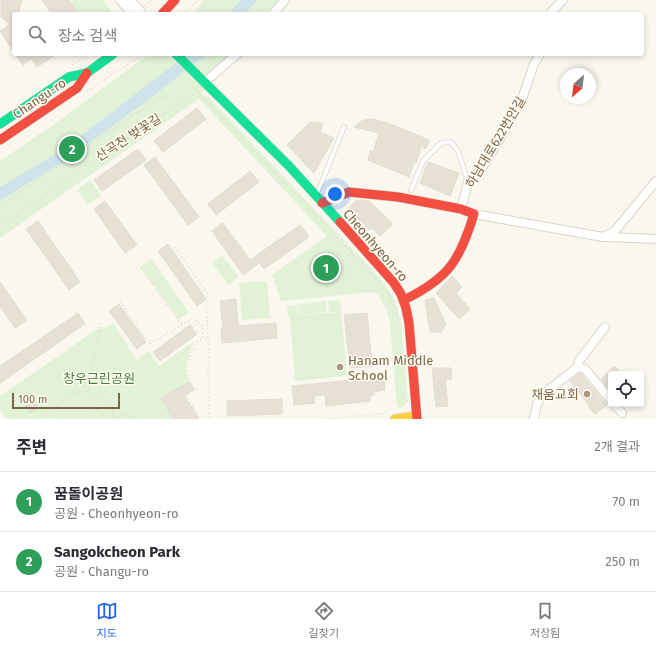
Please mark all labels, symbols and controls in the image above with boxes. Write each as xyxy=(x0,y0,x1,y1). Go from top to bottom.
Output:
search box xyxy=(12,12,644,56)
icon: search xyxy=(26,23,48,45)
text: 장소 검색 xyxy=(58,27,117,45)
north arrow xyxy=(560,68,596,104)
street label: Changu-ro xyxy=(10,75,69,122)
street label: 하남대로622번안길 xyxy=(462,94,528,190)
street label: 산곡천 벚꽃길 xyxy=(93,111,164,164)
pin: 2 xyxy=(59,134,85,164)
your location xyxy=(325,184,345,204)
street label: Cheonhyeon-ro xyxy=(340,206,411,284)
pin: 1 xyxy=(313,253,339,283)
place label: Hanam Middle School xyxy=(348,353,433,383)
marker: Hanam Middle School xyxy=(335,362,345,372)
park label: 창우근린공원 xyxy=(63,371,135,386)
map controls xyxy=(608,371,644,407)
button: locate xyxy=(608,371,644,407)
place label: 채움교회 xyxy=(531,387,579,402)
marker: 채움교회 xyxy=(582,389,592,399)
scale bar xyxy=(12,391,120,410)
text: 100 m xyxy=(18,393,47,406)
text: 주변 xyxy=(16,437,47,458)
text: 2개 결과 xyxy=(594,439,640,454)
text: 꿈돌이공원 xyxy=(54,485,123,503)
text: 1 xyxy=(26,494,32,509)
text: 70 m xyxy=(613,494,640,509)
text: 공원 · Cheonhyeon-ro xyxy=(54,506,179,521)
text: Sangokcheon Park xyxy=(54,543,180,561)
text: 2 xyxy=(26,554,32,569)
text: 250 m xyxy=(605,554,640,569)
text: 공원 · Changu-ro xyxy=(54,564,149,579)
tab: 지도 xyxy=(96,600,118,640)
tab: 길찾기 xyxy=(309,600,339,640)
tab: 저장됨 xyxy=(530,600,560,640)

